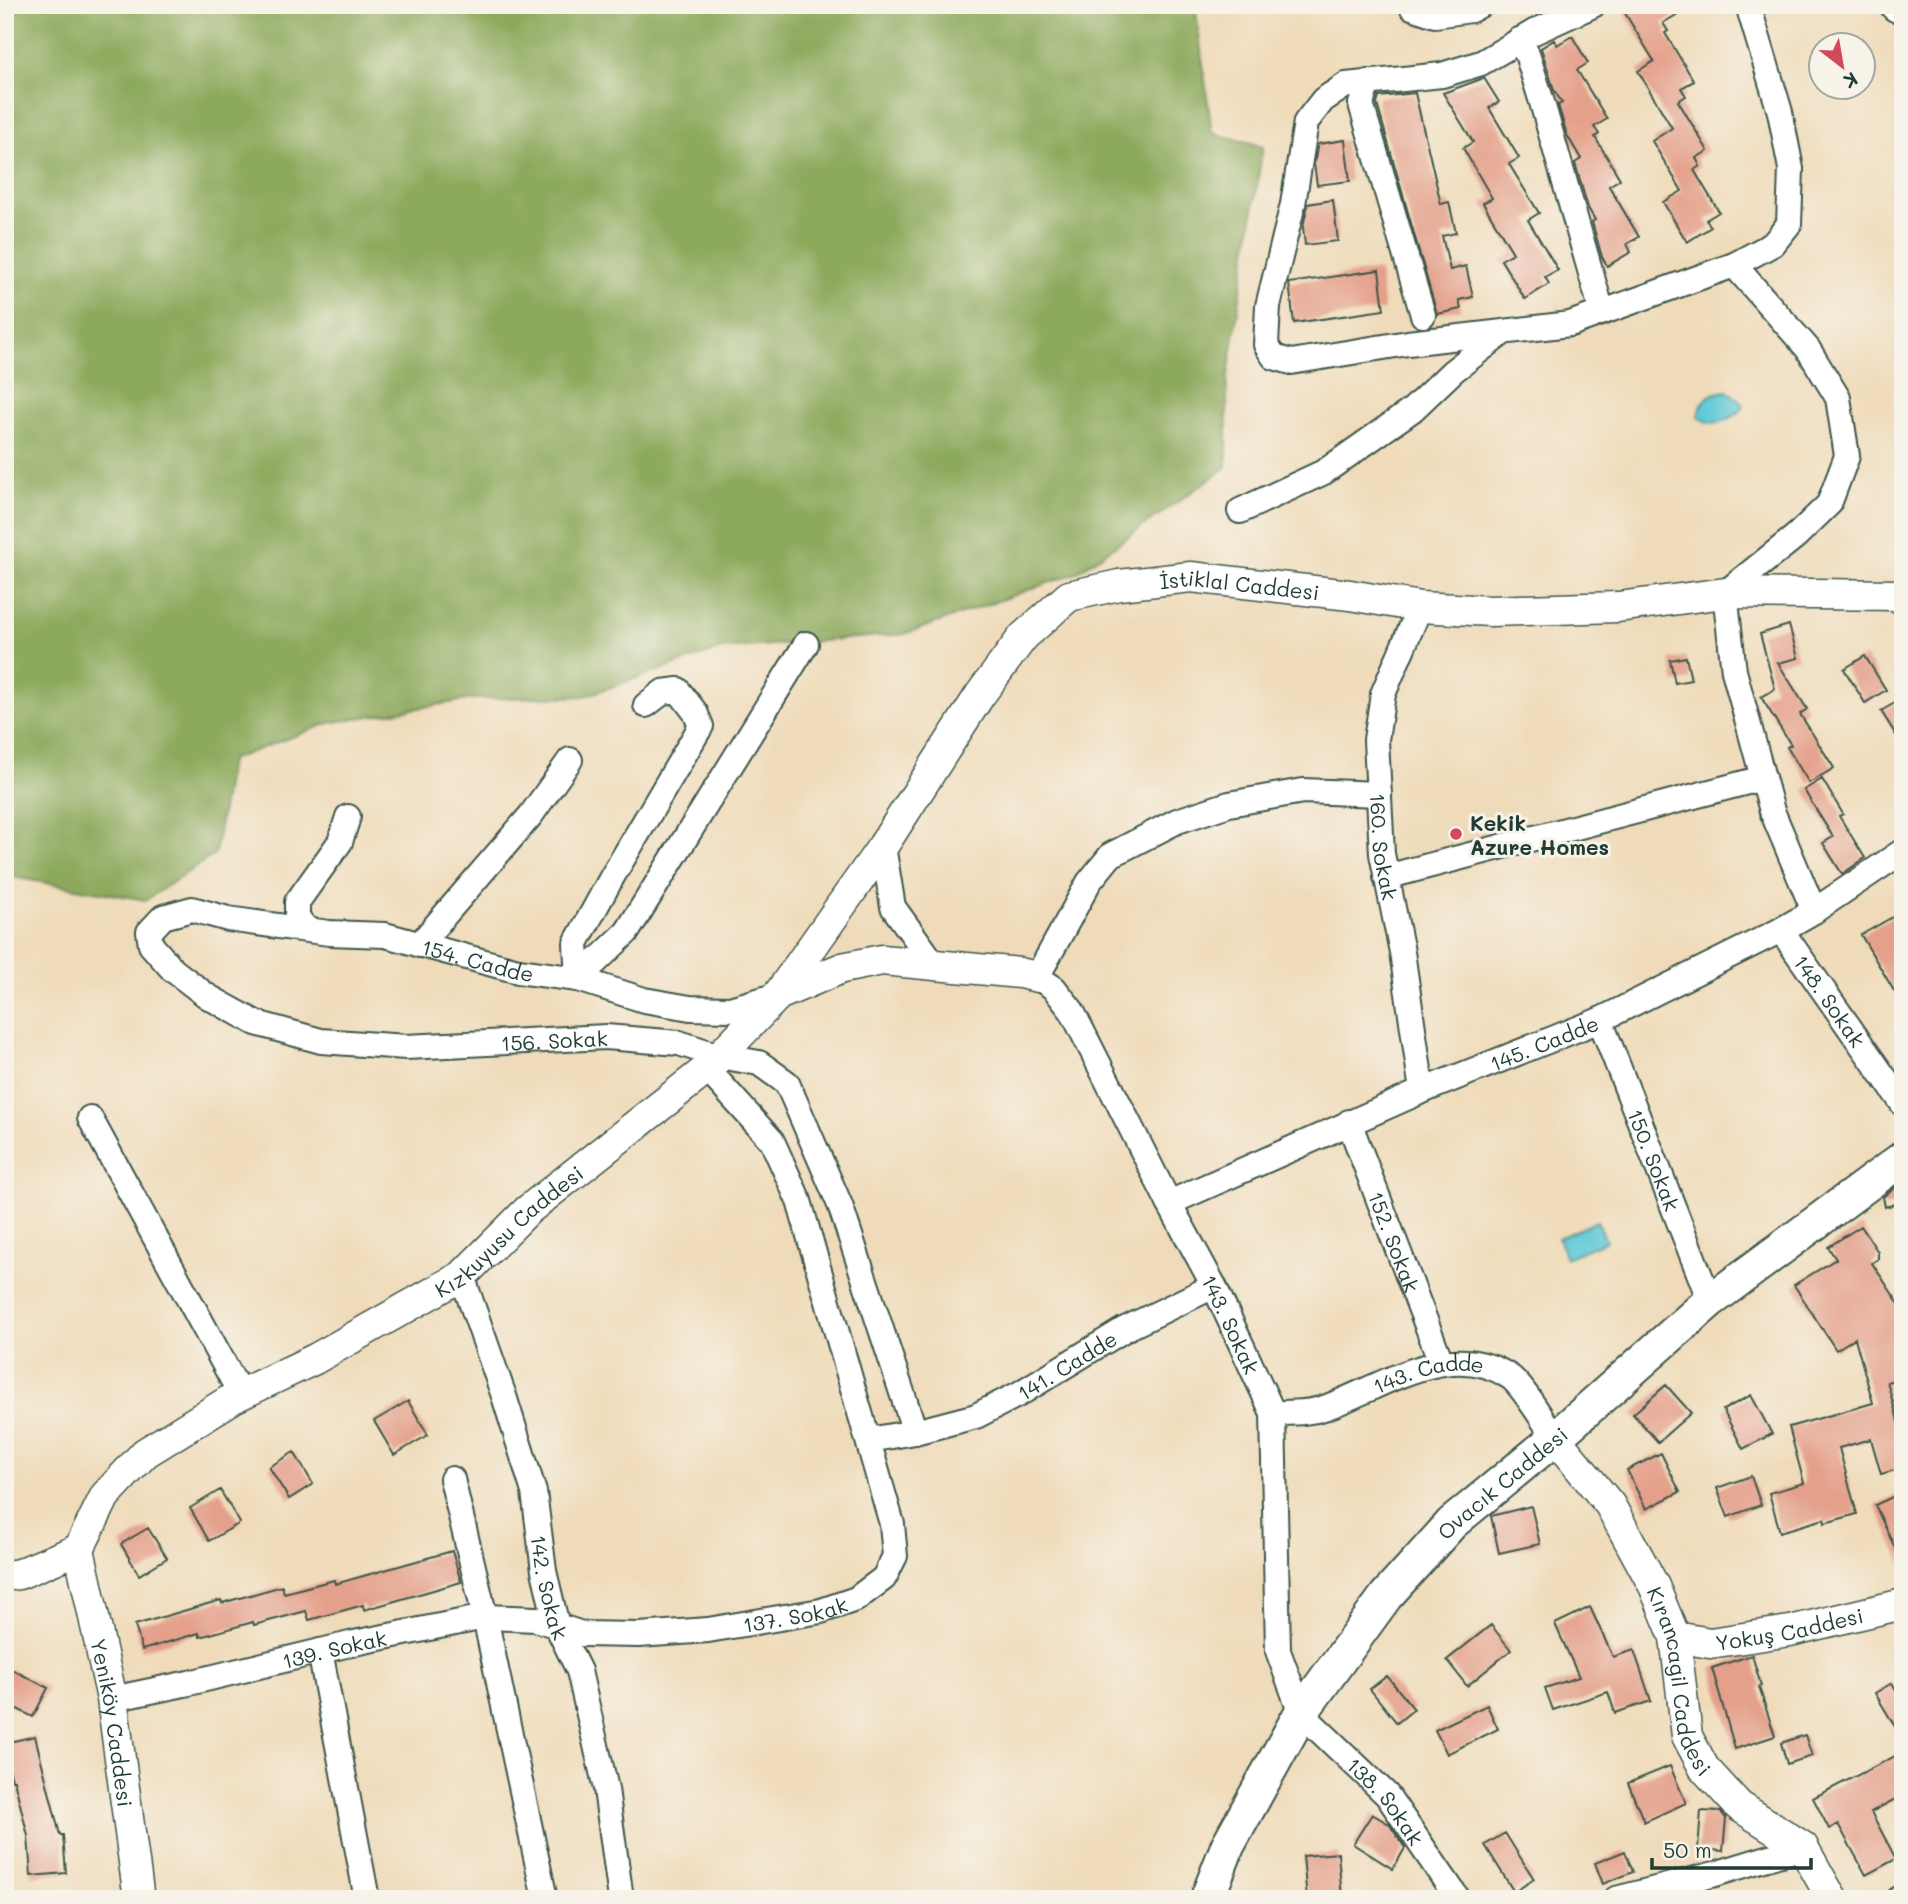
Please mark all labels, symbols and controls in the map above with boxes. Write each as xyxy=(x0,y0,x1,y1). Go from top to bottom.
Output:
north arrow xyxy=(1806,32,1876,102)
text: K xyxy=(1839,67,1863,95)
street label: İstiklal Caddesi xyxy=(1158,563,1321,605)
street label: 160. Sokak xyxy=(1365,792,1405,902)
place label: Kekik Azure Homes xyxy=(1470,809,1609,860)
marker: Kekik Azure Homes xyxy=(1448,826,1464,842)
street label: 154. Cadde xyxy=(419,932,535,986)
street label: 148. Sokak xyxy=(1789,949,1872,1052)
street label: 145. Cadde xyxy=(1486,1009,1602,1076)
street label: 156. Sokak xyxy=(500,1023,608,1056)
street label: 150. Sokak xyxy=(1623,1105,1687,1215)
street label: Kızkuyusu Caddesi xyxy=(429,1159,588,1302)
street label: 152. Sokak xyxy=(1363,1187,1426,1296)
street label: 143. Sokak xyxy=(1197,1269,1266,1378)
street label: 141. Cadde xyxy=(1012,1324,1121,1405)
street label: 143. Cadde xyxy=(1368,1348,1487,1399)
street label: Ovacık Caddesi xyxy=(1431,1420,1573,1545)
street label: 142. Sokak xyxy=(526,1533,575,1644)
street label: Kırancagil Caddesi xyxy=(1642,1582,1718,1781)
street label: 137. Sokak xyxy=(741,1590,851,1637)
street label: Yokuş Caddesi xyxy=(1713,1601,1866,1656)
street label: 139. Sokak xyxy=(279,1623,389,1674)
street label: Yeniköy Caddesi xyxy=(86,1636,140,1809)
street label: 138. Sokak xyxy=(1342,1751,1430,1850)
scale bar xyxy=(1652,1827,1812,1871)
text: 50 m xyxy=(1663,1836,1712,1863)

